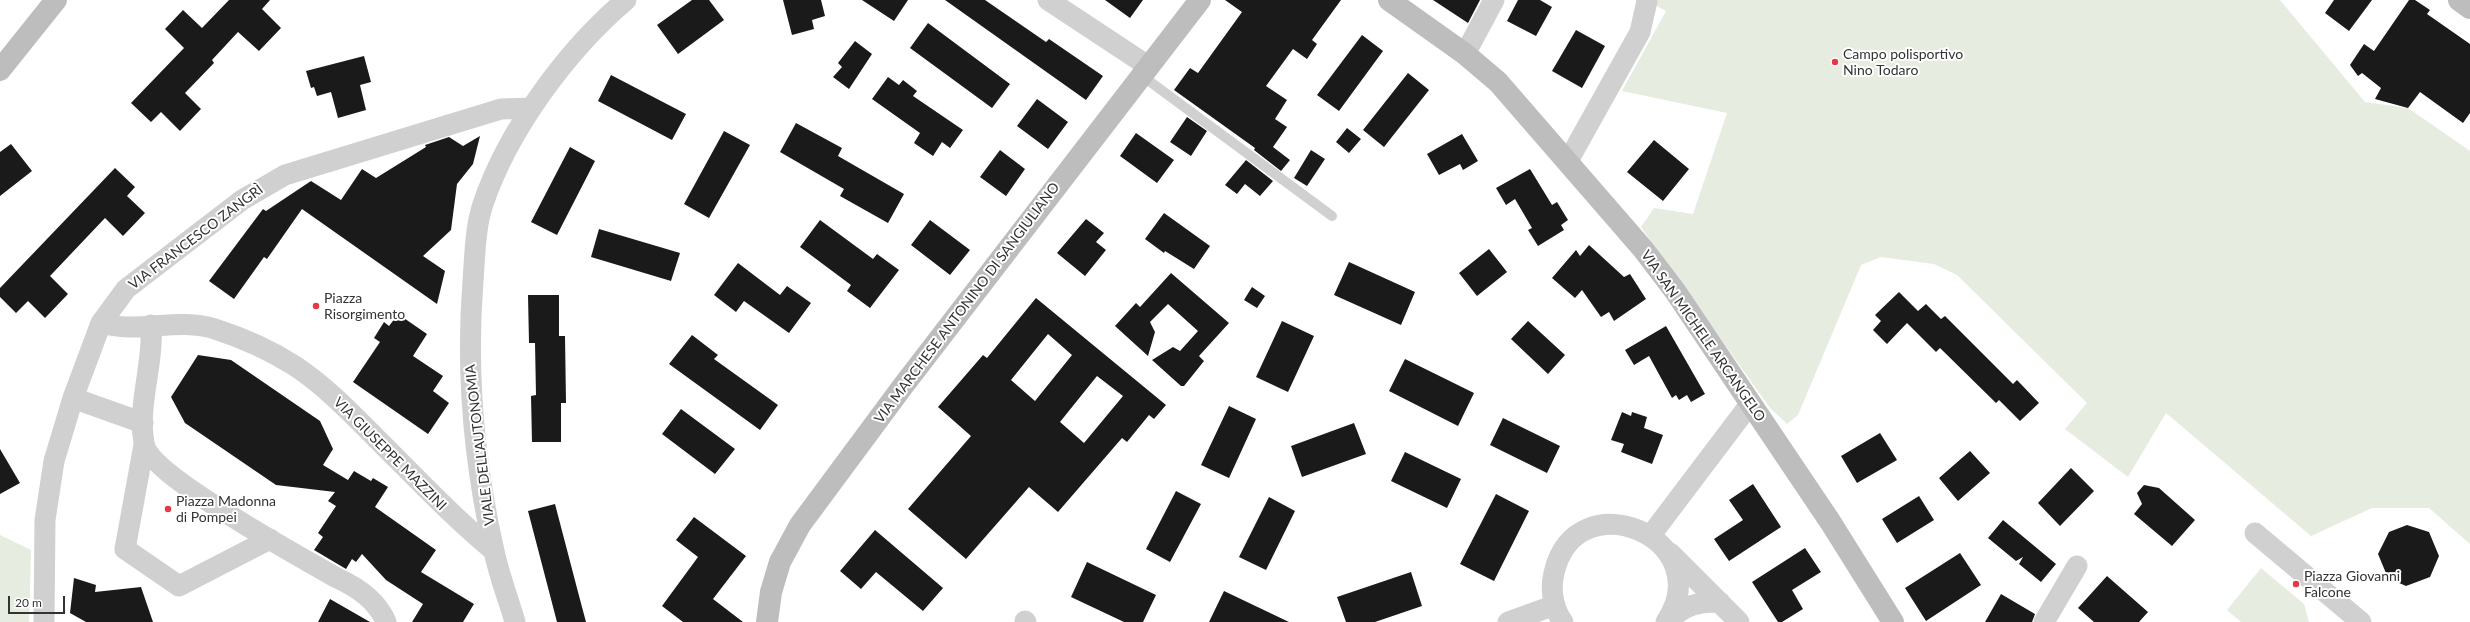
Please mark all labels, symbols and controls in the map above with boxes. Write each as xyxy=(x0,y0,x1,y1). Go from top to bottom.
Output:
place label: Campo polisportivo Nino Todaro xyxy=(1843,46,1963,78)
marker: Campo polisportivo Nino Todaro xyxy=(1830,57,1840,67)
street label: VIA MARCHESE ANTONINO DI SANGIULIANO xyxy=(871,179,1063,427)
street label: VIA FRANCESCO ZANGRÌ xyxy=(126,181,266,293)
street label: VIA SAN MICHELE ARCANGELO xyxy=(1637,247,1769,425)
place label: Piazza Risorgimento xyxy=(324,290,405,322)
marker: Piazza Risorgimento xyxy=(311,301,321,311)
street label: VIALE DELL'AUTONOMIA xyxy=(462,363,498,527)
street label: VIA GIUSEPPE MAZZINI xyxy=(330,394,450,514)
place label: Piazza Madonna di Pompei xyxy=(176,493,276,526)
marker: Piazza Madonna di Pompei xyxy=(163,504,173,514)
place label: Piazza Giovanni Falcone xyxy=(2304,568,2400,600)
marker: Piazza Giovanni Falcone xyxy=(2291,579,2301,589)
scale bar xyxy=(10,588,67,614)
text: 20 m xyxy=(15,595,42,610)

